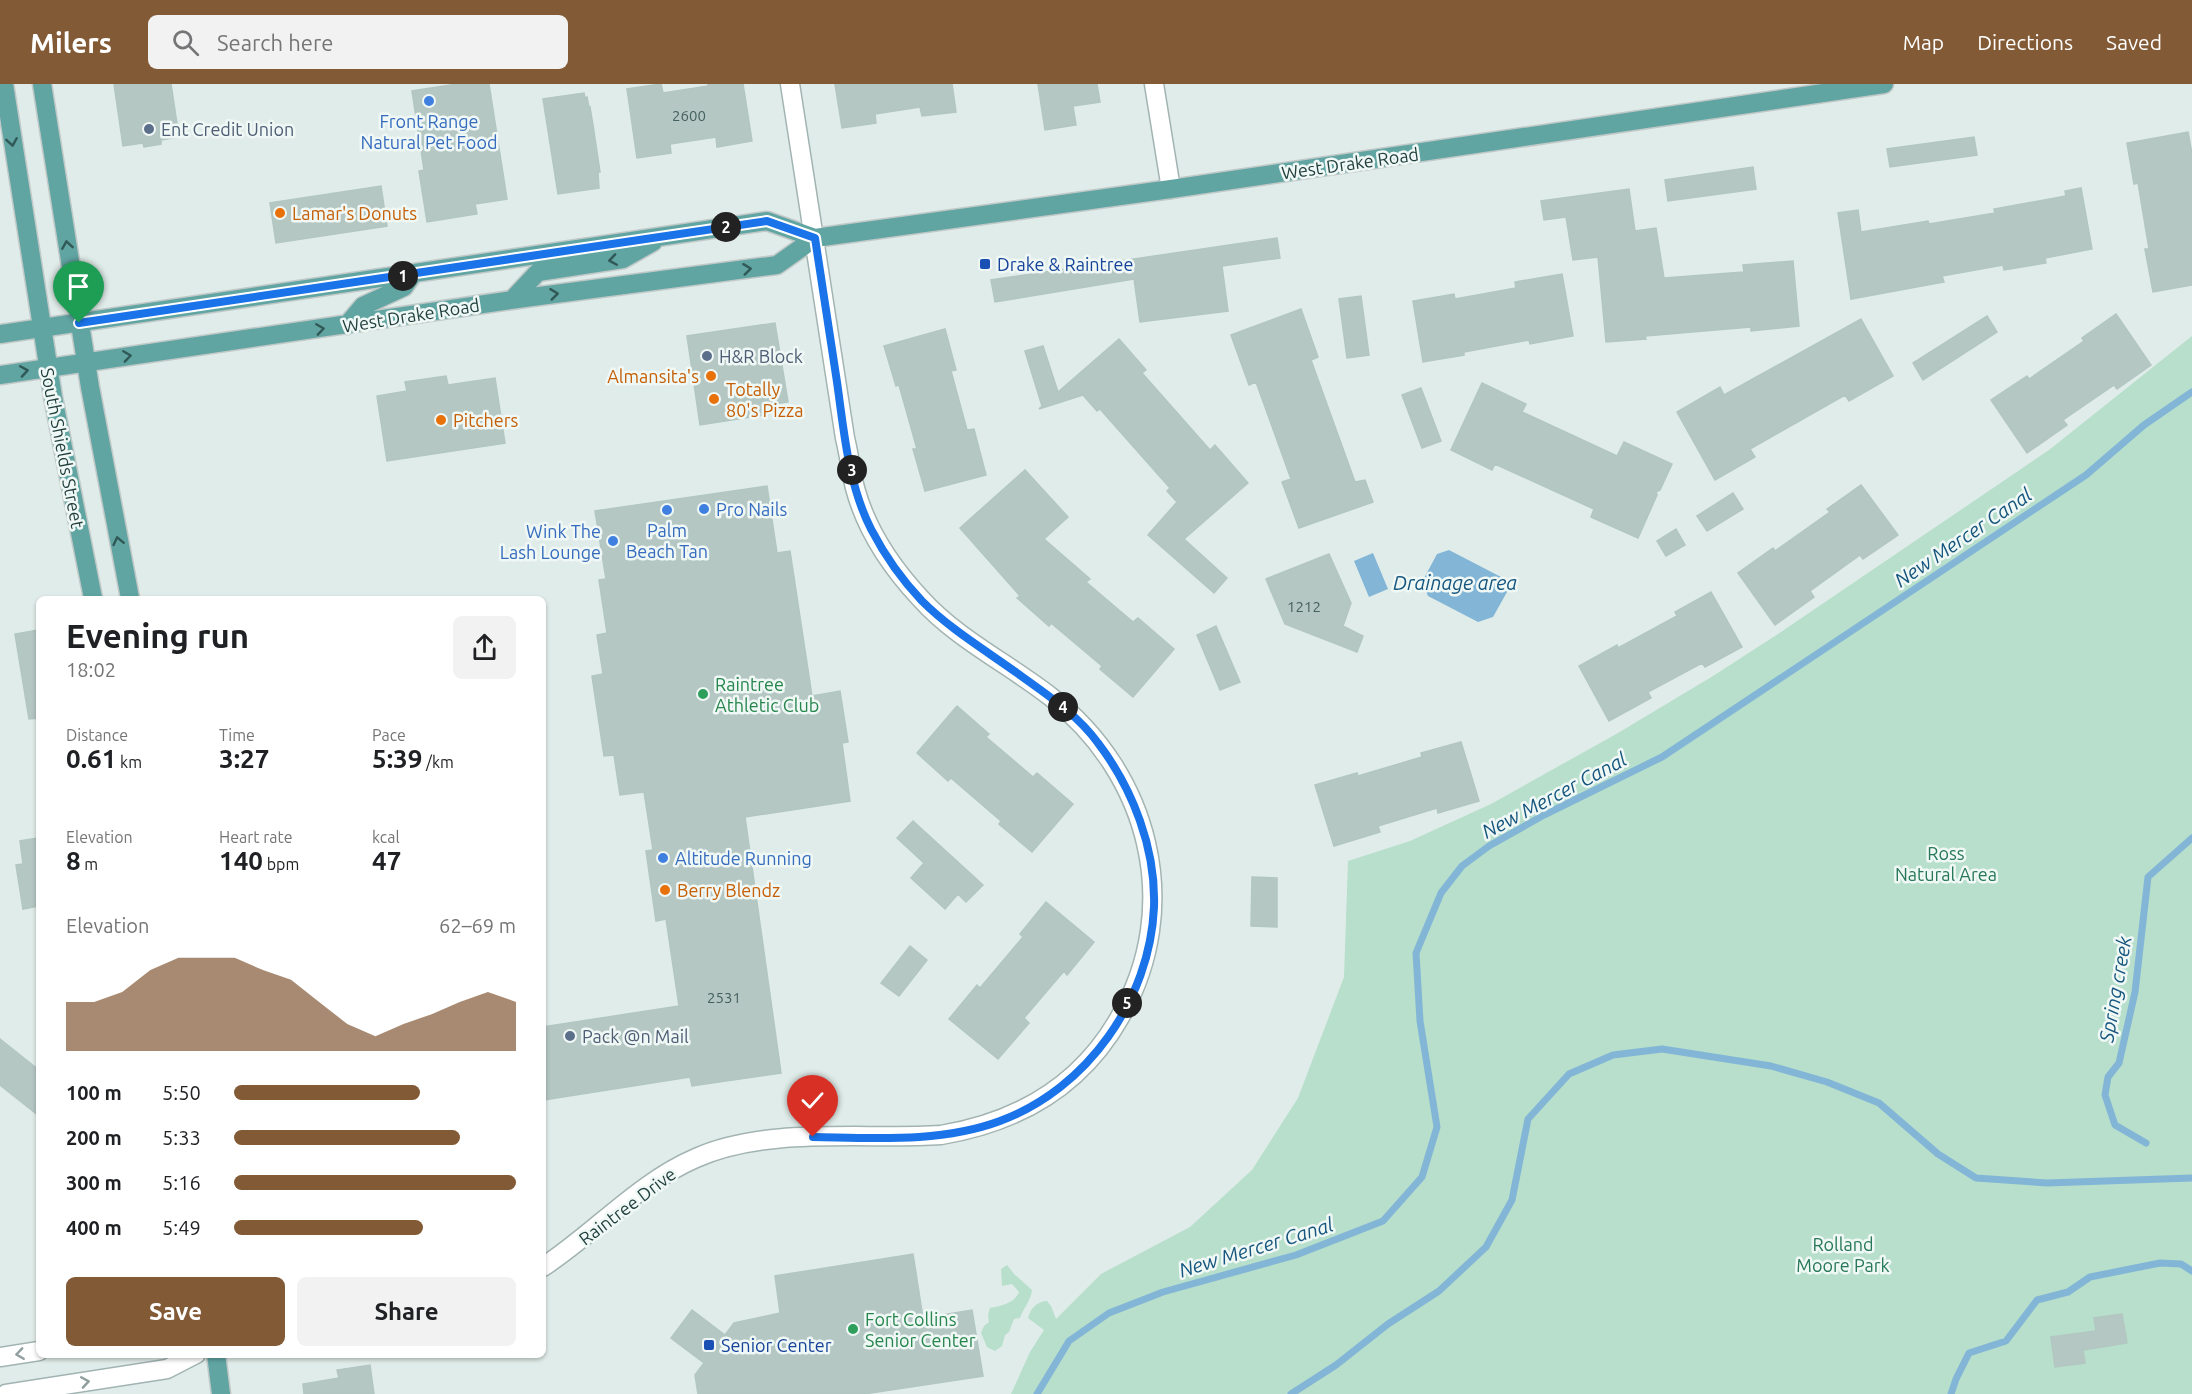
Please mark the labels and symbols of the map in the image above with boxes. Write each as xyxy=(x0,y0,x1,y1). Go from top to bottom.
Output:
marker: Front Range Natural Pet Food xyxy=(422,94,436,108)
house number: 2600 xyxy=(672,107,706,124)
place label: Front Range Natural Pet Food xyxy=(361,111,497,152)
place label: Ent Credit Union xyxy=(161,119,294,139)
marker: Ent Credit Union xyxy=(142,122,156,136)
one-way arrow xyxy=(6,137,18,146)
street label: West Drake Road xyxy=(1280,143,1420,183)
place label: Lamar's Donuts xyxy=(292,203,417,223)
marker: Lamar's Donuts xyxy=(273,206,287,220)
pin: 2 xyxy=(711,212,741,242)
one-way arrow xyxy=(61,240,74,250)
one-way arrow xyxy=(608,254,618,266)
place label: Drake & Raintree xyxy=(997,254,1133,274)
marker: Drake & Raintree xyxy=(978,257,992,271)
pin xyxy=(53,261,104,323)
pin: 1 xyxy=(388,261,418,291)
one-way arrow xyxy=(743,263,752,275)
one-way arrow xyxy=(550,288,559,300)
street label: West Drake Road xyxy=(341,294,481,336)
one-way arrow xyxy=(315,323,324,335)
place label: H&R Block xyxy=(719,346,803,366)
marker: H&R Block xyxy=(700,349,714,363)
one-way arrow xyxy=(122,350,131,363)
one-way arrow xyxy=(19,366,29,378)
street label: South Shields Street xyxy=(38,366,88,530)
place label: Almansita's xyxy=(607,366,699,386)
marker: Almansita's xyxy=(704,369,718,383)
place label: Totally 80's Pizza xyxy=(726,379,804,420)
marker: Totally 80's Pizza xyxy=(707,392,721,406)
place label: Pitchers xyxy=(453,410,519,430)
marker: Pitchers xyxy=(434,413,448,427)
pin: 3 xyxy=(837,455,867,485)
water label: New Mercer Canal xyxy=(1890,482,2036,591)
place label: Pro Nails xyxy=(716,499,787,519)
marker: Pro Nails xyxy=(697,502,711,516)
marker: Palm Beach Tan xyxy=(660,503,674,517)
place label: Palm Beach Tan xyxy=(626,520,708,561)
place label: Wink The Lash Lounge xyxy=(500,521,601,562)
marker: Wink The Lash Lounge xyxy=(606,534,620,548)
one-way arrow xyxy=(112,536,125,546)
water label: Drainage area xyxy=(1393,571,1517,594)
house number: 1212 xyxy=(1287,598,1321,615)
place label: Raintree Athletic Club xyxy=(715,674,819,715)
marker: Raintree Athletic Club xyxy=(696,687,710,701)
pin: 4 xyxy=(1048,692,1078,722)
water label: New Mercer Canal xyxy=(1478,747,1631,843)
park label: Ross Natural Area xyxy=(1895,843,1997,884)
place label: Altitude Running xyxy=(675,848,812,868)
marker: Altitude Running xyxy=(656,851,670,865)
place label: Berry Blendz xyxy=(677,880,780,900)
marker: Berry Blendz xyxy=(658,883,672,897)
water label: Spring creek xyxy=(2094,933,2136,1045)
pin: 5 xyxy=(1112,988,1142,1018)
house number: 2531 xyxy=(707,989,741,1006)
place label: Pack @n Mail xyxy=(582,1026,689,1046)
marker: Pack @n Mail xyxy=(563,1029,577,1043)
pin xyxy=(787,1075,838,1137)
street label: Raintree Drive xyxy=(575,1163,679,1249)
water label: New Mercer Canal xyxy=(1176,1212,1337,1281)
park label: Rolland Moore Park xyxy=(1796,1234,1890,1275)
place label: Fort Collins Senior Center xyxy=(865,1309,976,1350)
marker: Fort Collins Senior Center xyxy=(846,1322,860,1336)
place label: Senior Center xyxy=(721,1335,832,1355)
marker: Senior Center xyxy=(702,1338,716,1352)
one-way arrow xyxy=(15,1348,24,1360)
one-way arrow xyxy=(80,1376,89,1388)

